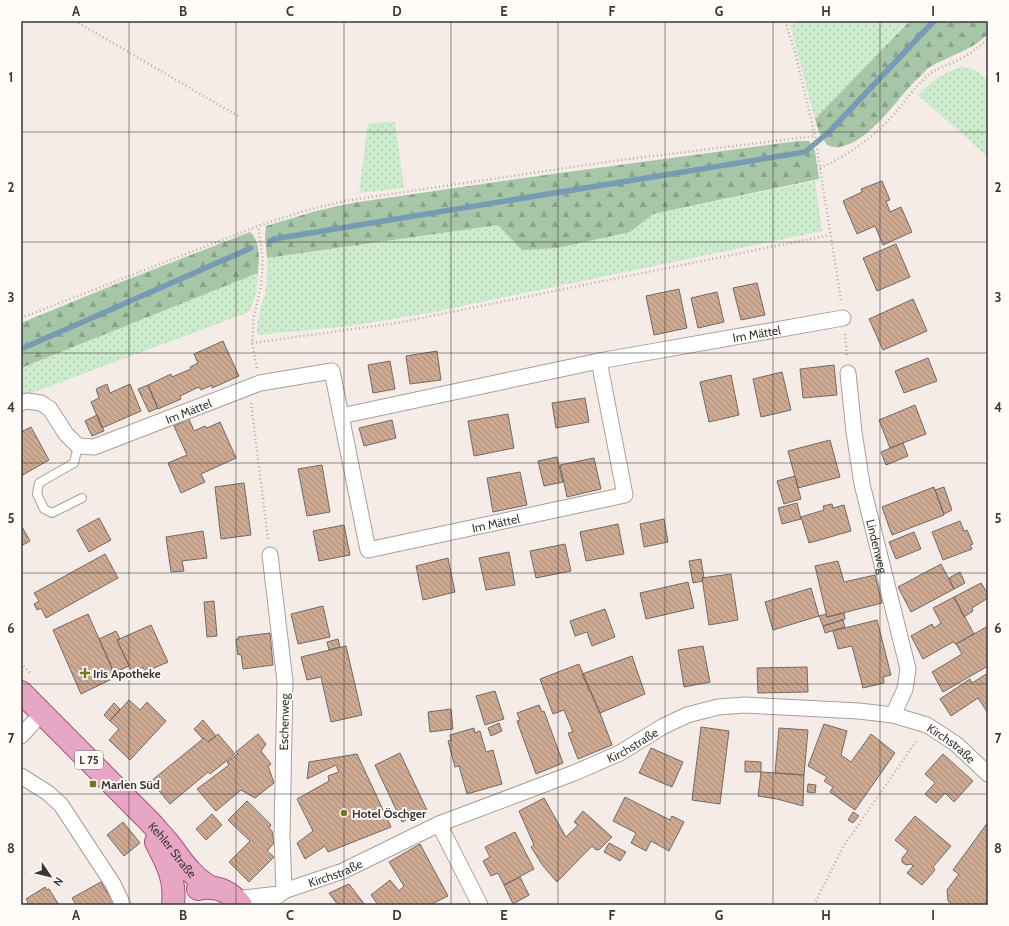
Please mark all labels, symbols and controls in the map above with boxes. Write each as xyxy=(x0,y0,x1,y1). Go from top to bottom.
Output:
text: A xyxy=(72,3,81,19)
text: B xyxy=(179,3,187,19)
text: C xyxy=(286,3,294,19)
text: D xyxy=(392,3,402,19)
text: E xyxy=(500,3,508,19)
text: F xyxy=(609,3,616,19)
text: G xyxy=(715,3,724,19)
text: H xyxy=(821,3,831,19)
text: I xyxy=(931,3,935,19)
text: 1 xyxy=(9,69,13,85)
text: 1 xyxy=(996,69,1000,85)
text: 2 xyxy=(8,179,15,195)
text: 2 xyxy=(995,179,1002,195)
text: 3 xyxy=(7,289,15,305)
text: 3 xyxy=(994,289,1002,305)
street label: Im Mättel xyxy=(731,322,782,345)
street label: Im Mättel xyxy=(163,395,214,426)
text: 4 xyxy=(7,399,15,415)
text: 4 xyxy=(994,399,1002,415)
text: 5 xyxy=(8,510,15,526)
street label: Im Mättel xyxy=(470,510,521,535)
text: 5 xyxy=(995,510,1002,526)
street label: Lindenweg xyxy=(863,517,892,576)
text: 6 xyxy=(7,620,15,636)
text: 6 xyxy=(994,620,1002,636)
place label: Iris Apotheke xyxy=(93,666,161,681)
marker: Iris Apotheke xyxy=(80,668,90,678)
street label: Eschenweg xyxy=(276,692,292,751)
street label: Kirchstraße xyxy=(925,720,979,766)
street label: Kirchstraße xyxy=(604,724,660,765)
text: 7 xyxy=(8,730,15,746)
text: 7 xyxy=(995,730,1002,746)
road number: L 75 xyxy=(75,751,103,769)
place label: Marlen Süd xyxy=(101,777,160,792)
marker: Marlen Süd xyxy=(88,779,98,789)
place label: Hotel Öschger xyxy=(352,806,426,821)
marker: Hotel Öschger xyxy=(339,808,349,818)
street label: Kehler Straße xyxy=(146,818,200,881)
text: 8 xyxy=(7,840,15,856)
text: 8 xyxy=(994,840,1002,856)
street label: Kirchstraße xyxy=(306,855,365,890)
north arrow xyxy=(30,856,70,896)
text: N xyxy=(50,875,66,889)
text: A xyxy=(72,907,81,923)
text: B xyxy=(179,907,187,923)
text: C xyxy=(286,907,294,923)
text: D xyxy=(392,907,402,923)
text: E xyxy=(500,907,508,923)
text: F xyxy=(609,907,616,923)
text: G xyxy=(715,907,724,923)
text: H xyxy=(821,907,831,923)
text: I xyxy=(931,907,935,923)

